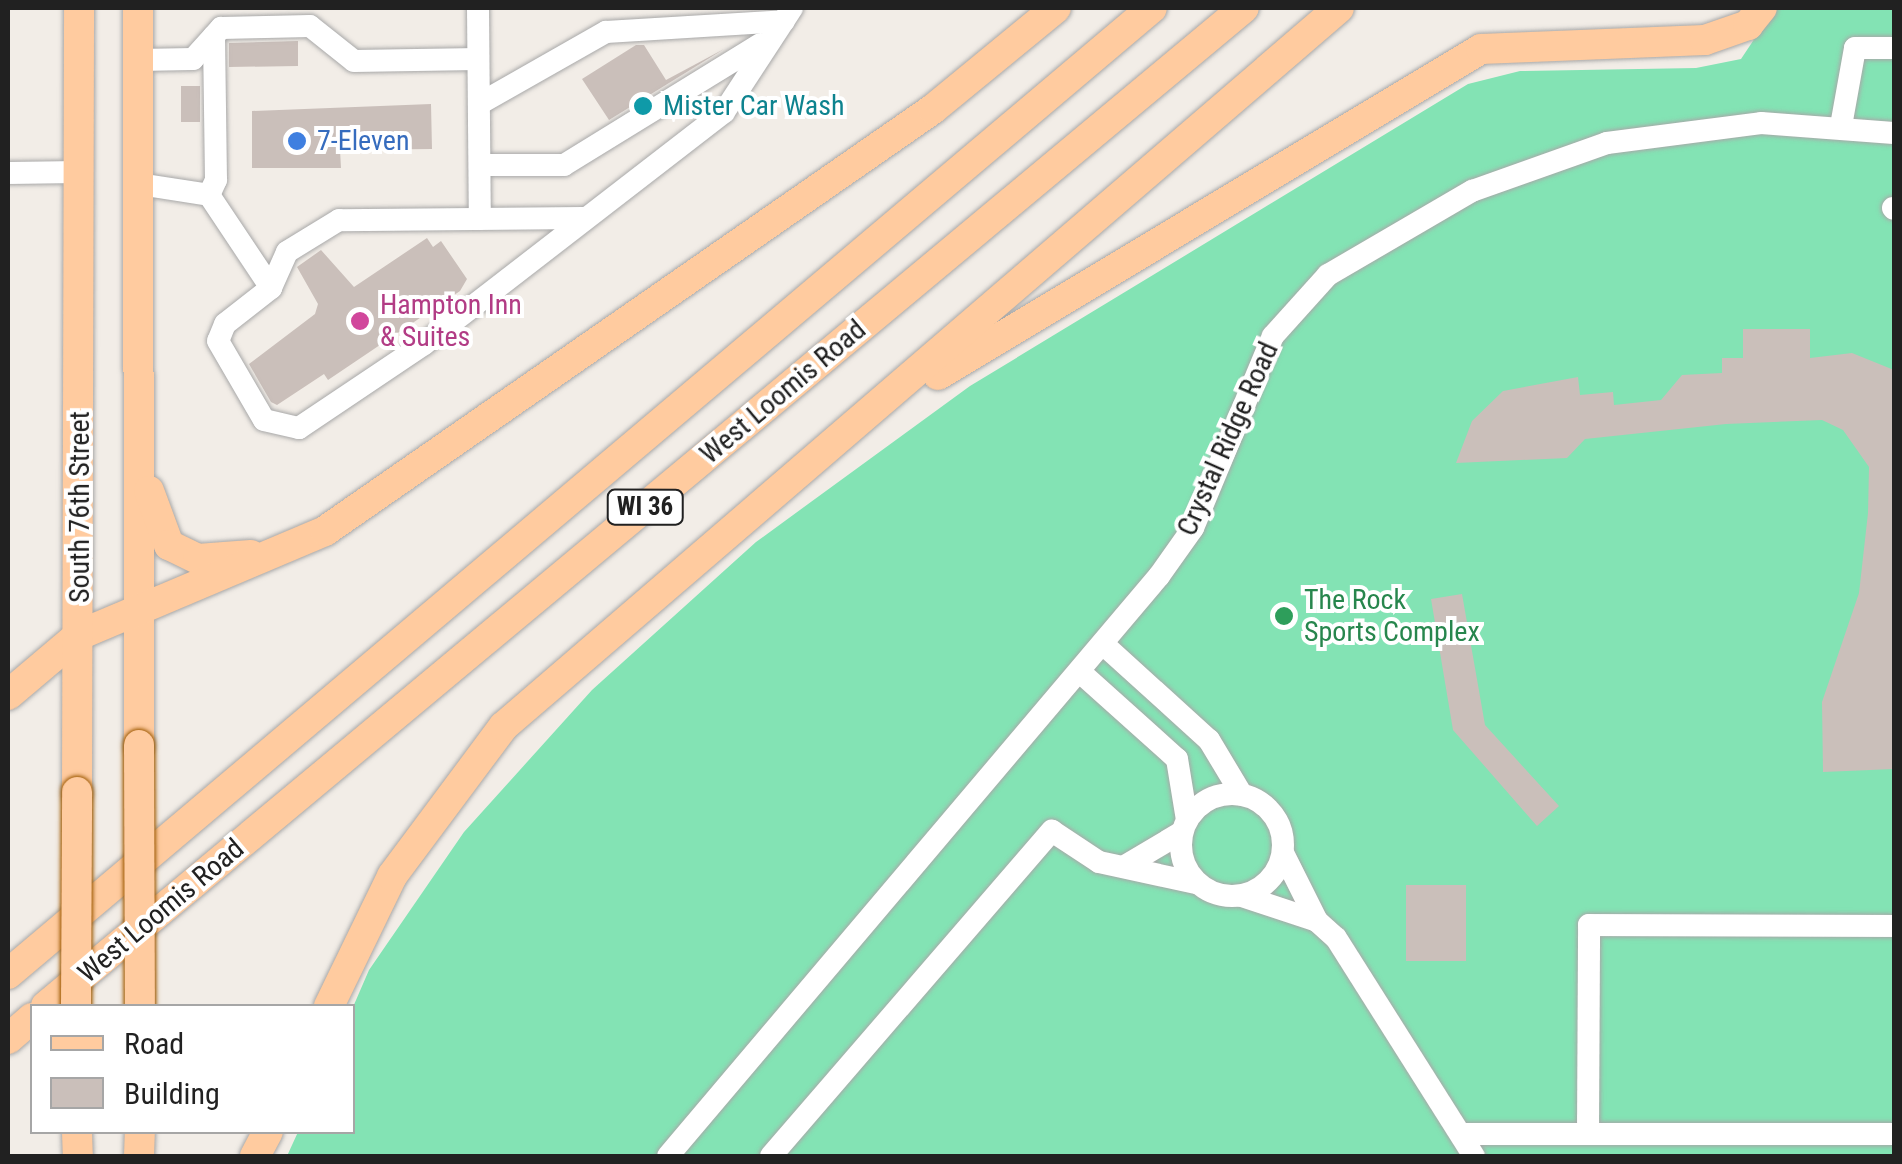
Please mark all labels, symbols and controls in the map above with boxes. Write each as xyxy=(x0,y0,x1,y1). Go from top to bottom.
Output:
place label: Mister Car Wash xyxy=(663,89,845,123)
marker: Mister Car Wash xyxy=(632,95,654,117)
place label: 7-Eleven xyxy=(317,124,410,158)
marker: 7-Eleven xyxy=(286,130,308,152)
place label: Hampton Inn & Suites xyxy=(380,288,522,354)
marker: Hampton Inn & Suites xyxy=(349,310,371,332)
street label: West Loomis Road xyxy=(693,313,873,471)
street label: Crystal Ridge Road xyxy=(1170,337,1286,541)
street label: South 76th Street xyxy=(63,411,97,603)
road number: WI 36 xyxy=(605,487,685,527)
place label: The Rock Sports Complex xyxy=(1304,583,1480,649)
marker: The Rock Sports Complex xyxy=(1273,605,1295,627)
street label: West Loomis Road xyxy=(71,832,251,990)
legend xyxy=(30,1004,355,1134)
text: Road xyxy=(124,1026,184,1061)
text: Building xyxy=(124,1076,220,1111)

